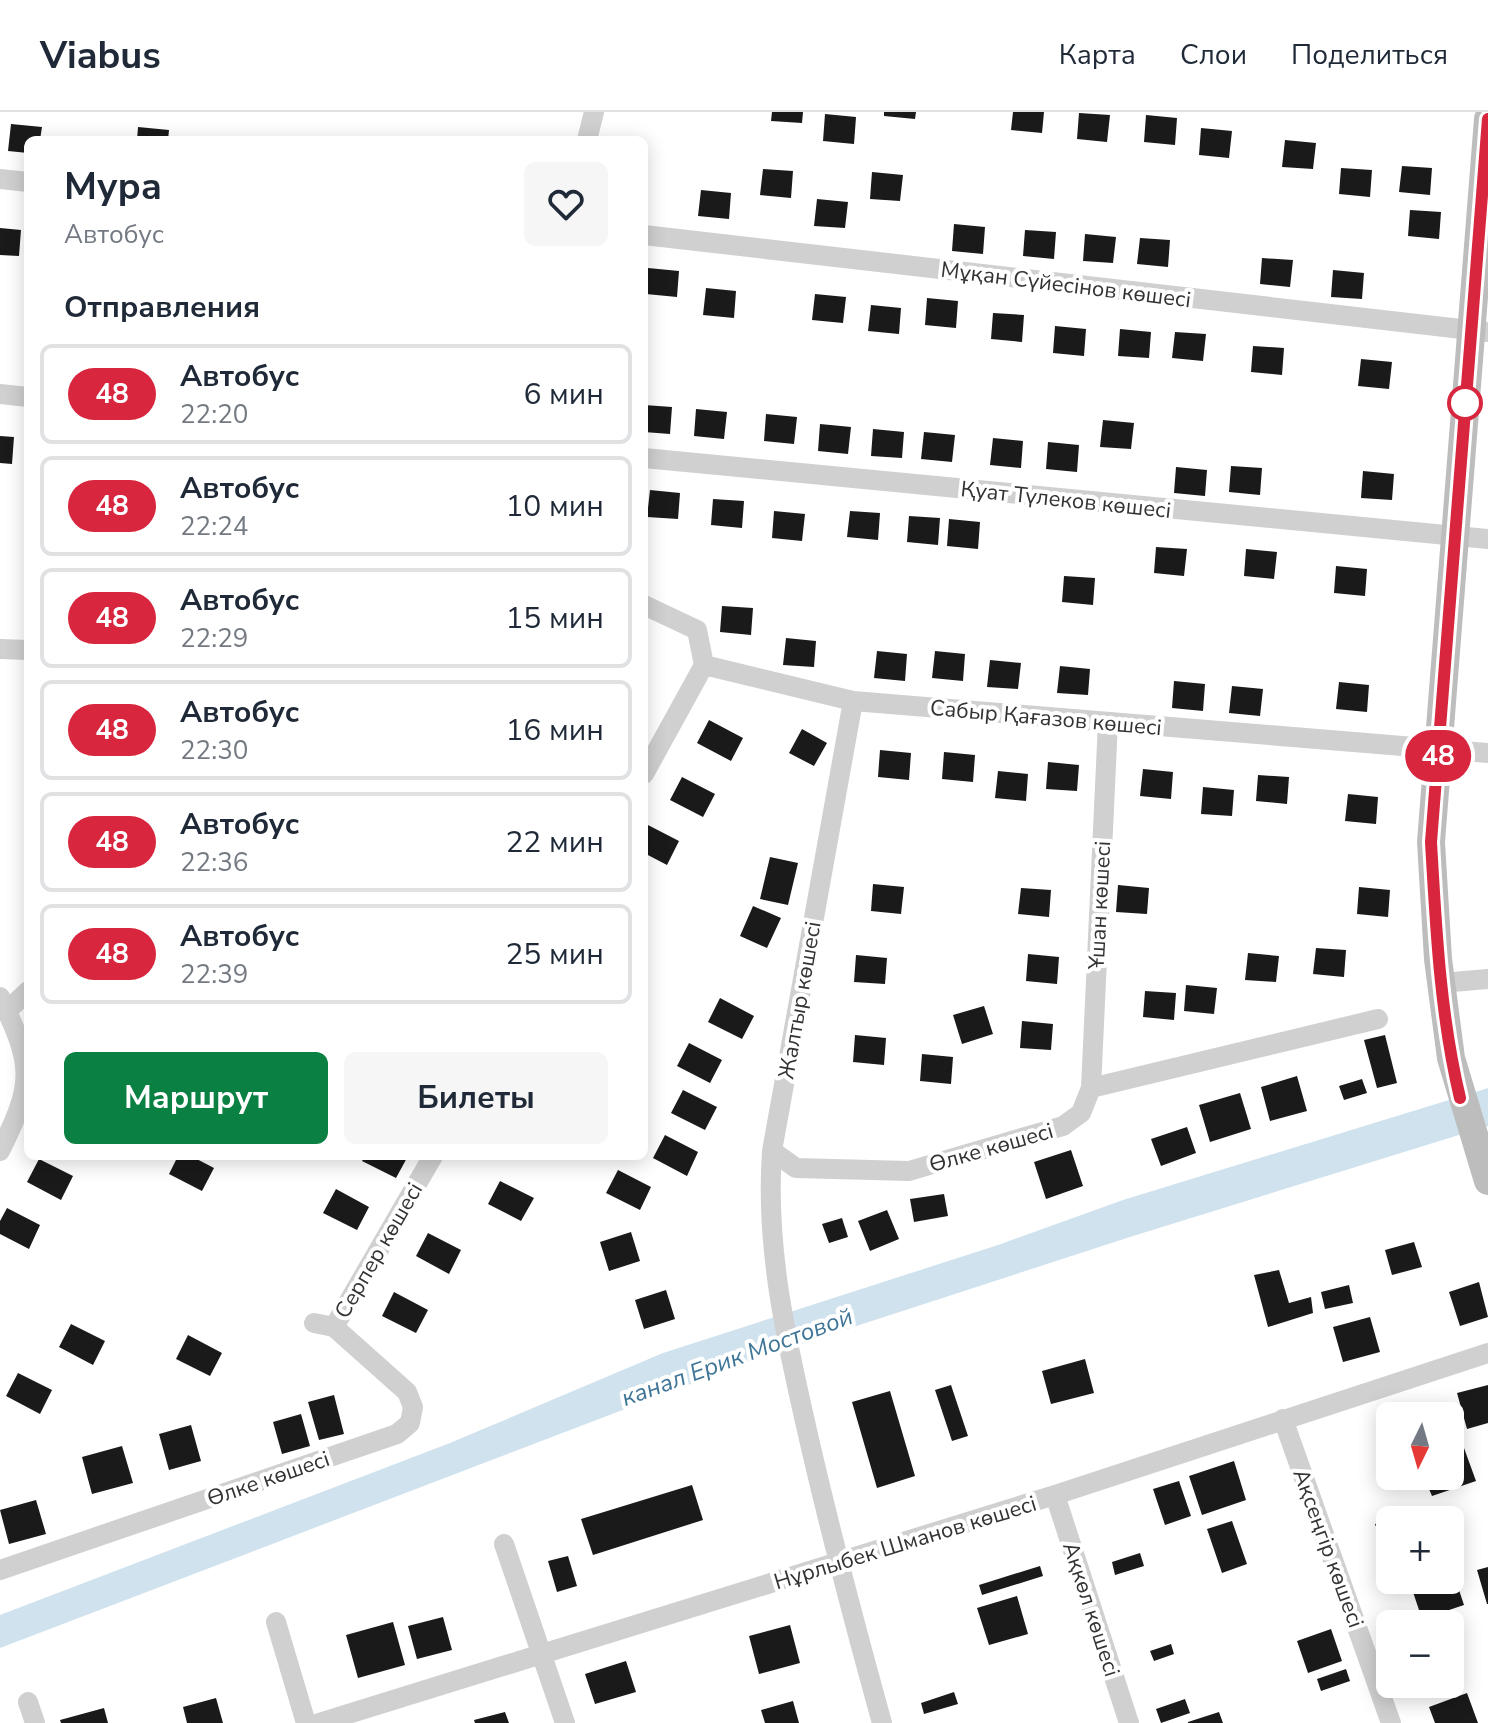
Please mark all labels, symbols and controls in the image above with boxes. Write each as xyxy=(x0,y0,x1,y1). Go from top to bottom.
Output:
text: Viabus xyxy=(40,30,161,81)
text: Карта xyxy=(1059,36,1136,74)
text: Слои xyxy=(1180,36,1247,74)
text: Поделиться xyxy=(1291,36,1448,74)
text: Мура xyxy=(64,161,162,212)
button: heart xyxy=(524,162,608,246)
text: Автобус xyxy=(64,217,164,252)
street label: Мұқан Сүйесінов көшесі xyxy=(939,255,1193,315)
text: Отправления xyxy=(64,287,260,328)
text: Автобус xyxy=(180,356,299,397)
text: 6 мин xyxy=(523,374,604,415)
text: 48 xyxy=(95,375,129,413)
unlabelled marker xyxy=(1448,386,1482,420)
text: 22:20 xyxy=(180,397,248,432)
text: Автобус xyxy=(180,468,299,509)
street label: Қуат Түлеков көшесі xyxy=(959,474,1173,526)
text: 10 мин xyxy=(505,486,604,527)
text: 48 xyxy=(95,487,129,525)
text: 22:24 xyxy=(180,509,248,544)
text: Автобус xyxy=(180,580,299,621)
text: 15 мин xyxy=(505,598,604,639)
text: 48 xyxy=(95,599,129,637)
text: 22:29 xyxy=(180,621,248,656)
text: Автобус xyxy=(180,692,299,733)
street label: Сабыр Қағазов көшесі xyxy=(929,693,1163,743)
text: 16 мин xyxy=(505,710,604,751)
text: 48 xyxy=(95,711,129,749)
line badge: 48 xyxy=(1402,730,1474,782)
text: 22:30 xyxy=(180,733,248,768)
text: 48 xyxy=(1421,737,1455,775)
text: Автобус xyxy=(180,804,299,845)
text: 22 мин xyxy=(505,822,604,863)
text: 48 xyxy=(95,823,129,861)
street label: Ұшан көшесі xyxy=(1082,840,1118,971)
text: 22:36 xyxy=(180,845,248,880)
text: Автобус xyxy=(180,916,299,957)
street label: Жалтыр көшесі xyxy=(771,919,829,1081)
text: 25 мин xyxy=(505,934,604,975)
text: 48 xyxy=(95,935,129,973)
text: 22:39 xyxy=(180,957,248,992)
button: Маршрут xyxy=(64,1052,328,1144)
button: Билеты xyxy=(344,1052,608,1144)
street label: Өлке көшесі xyxy=(926,1116,1057,1180)
street label: Серпер көшесі xyxy=(328,1177,430,1324)
water label: канал Ерик Мостовой xyxy=(617,1300,857,1414)
north arrow xyxy=(1376,1402,1464,1490)
map controls xyxy=(1376,1402,1464,1698)
street label: Өлке көшесі xyxy=(203,1444,334,1514)
street label: Ақсеңгір көшесі xyxy=(1285,1465,1371,1632)
street label: Нұрлыбек Шманов көшесі xyxy=(770,1489,1040,1597)
button: + xyxy=(1376,1506,1464,1594)
street label: Ақкөл көшесі xyxy=(1055,1538,1127,1680)
button: − xyxy=(1376,1610,1464,1698)

